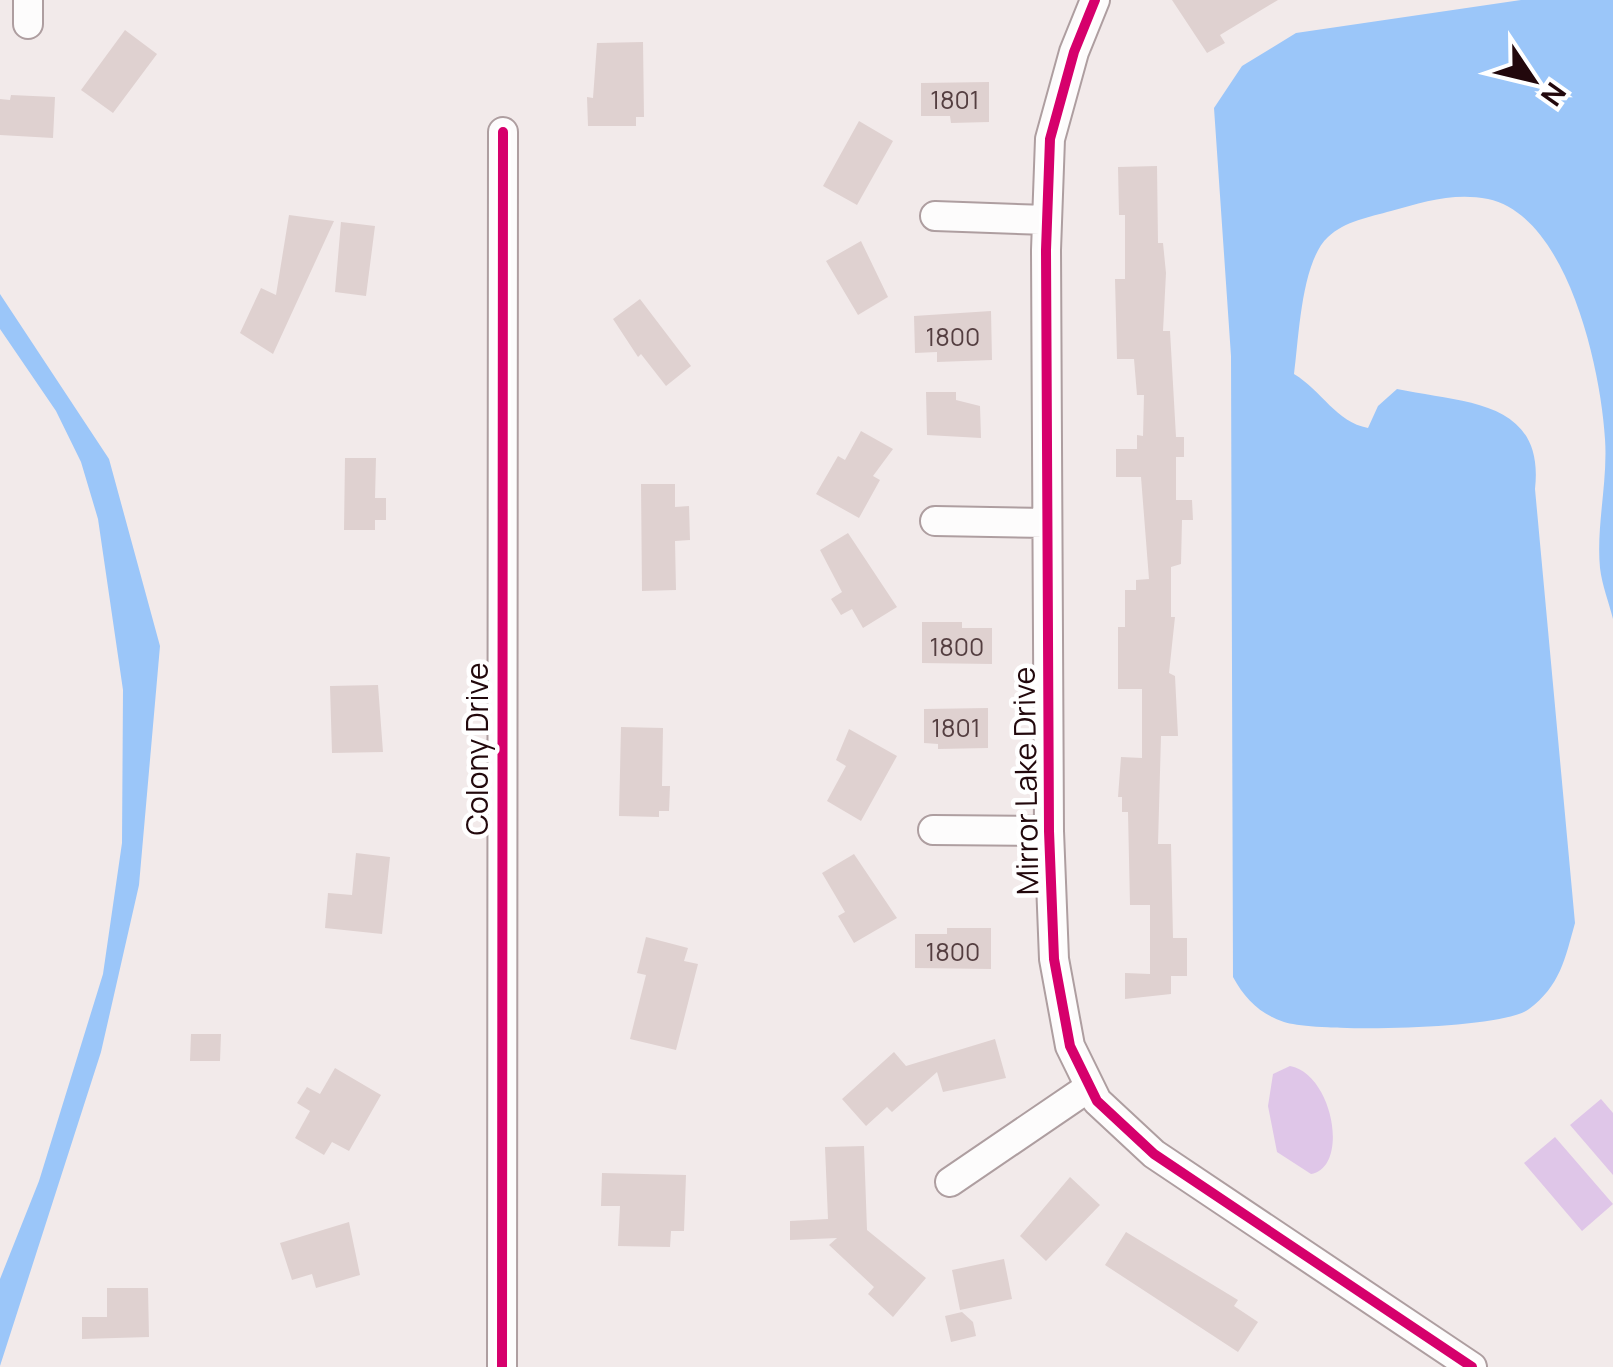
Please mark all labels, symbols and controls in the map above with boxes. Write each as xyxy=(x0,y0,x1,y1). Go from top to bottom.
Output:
north arrow xyxy=(1483,30,1583,130)
text: N xyxy=(1533,76,1576,114)
house number: 1801 xyxy=(930,82,980,117)
house number: 1800 xyxy=(926,319,980,354)
house number: 1800 xyxy=(930,629,984,664)
street label: Colony Drive xyxy=(456,662,497,836)
street label: Mirror Lake Drive xyxy=(1003,666,1047,896)
house number: 1801 xyxy=(931,710,981,745)
house number: 1800 xyxy=(926,934,980,969)

